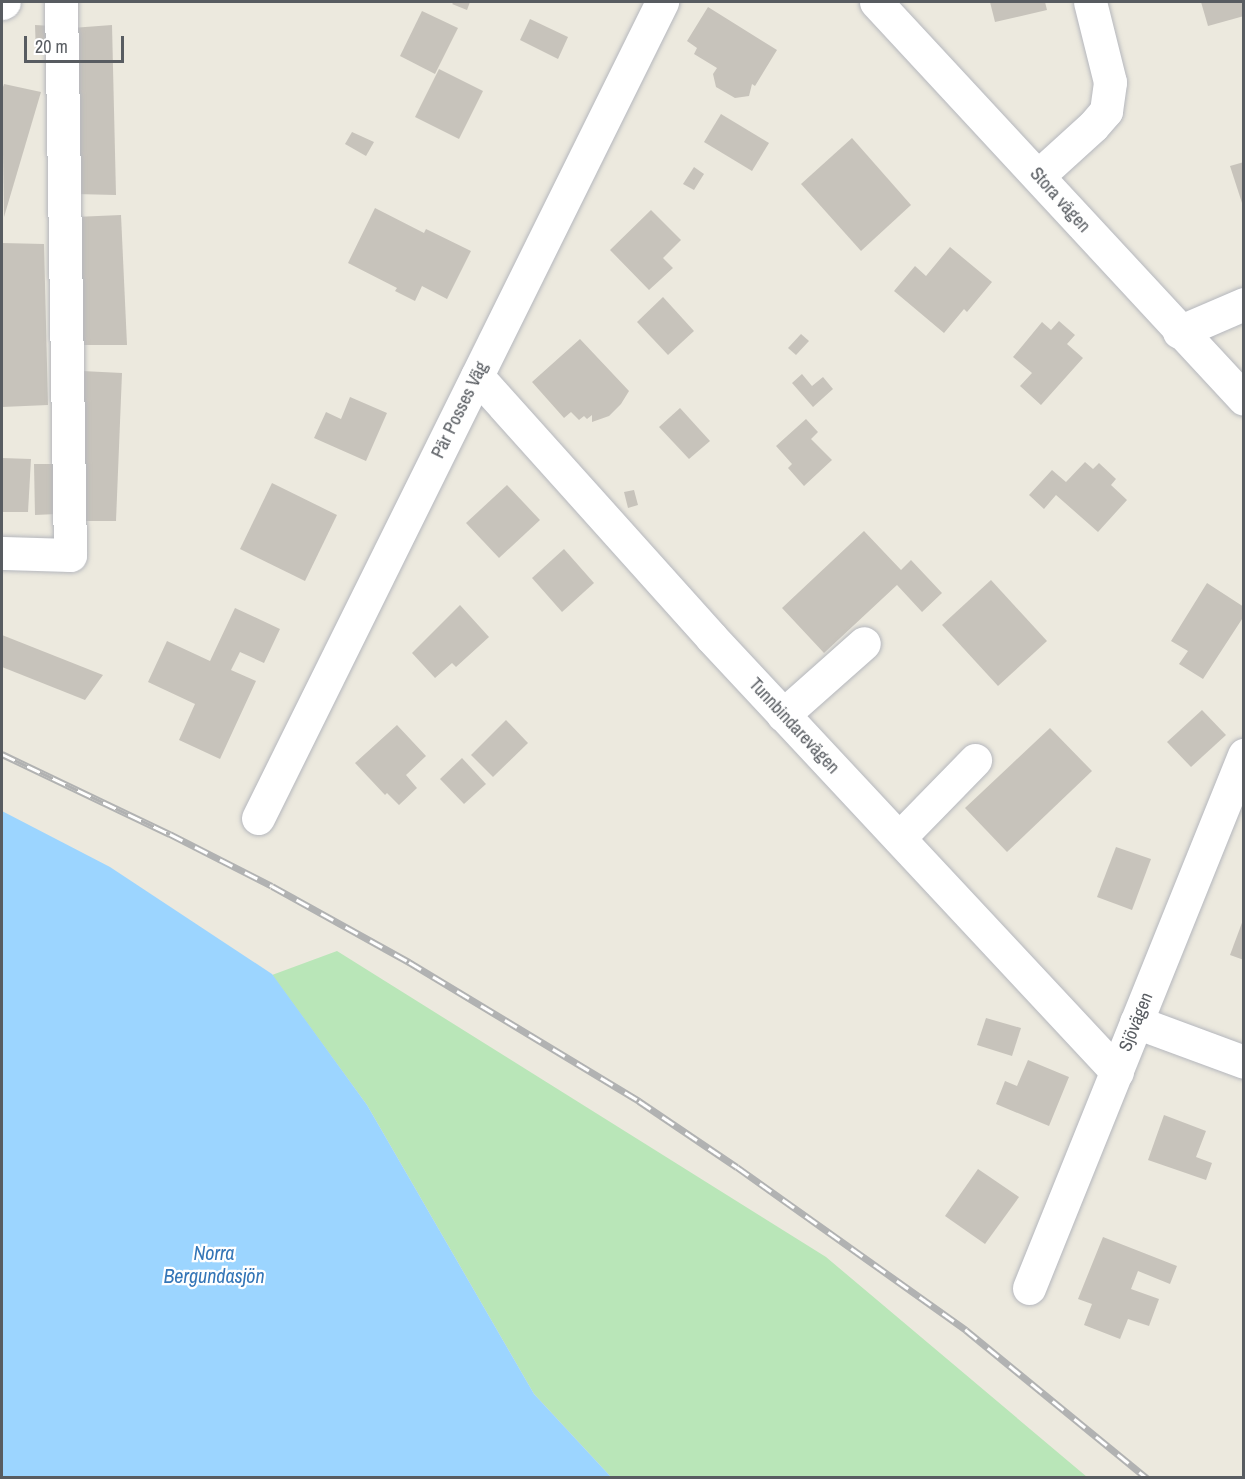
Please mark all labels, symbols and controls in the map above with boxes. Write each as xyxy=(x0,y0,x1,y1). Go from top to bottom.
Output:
scale bar xyxy=(27,24,128,62)
text: 20 m xyxy=(35,34,68,59)
street label: Stora vägen xyxy=(1025,163,1095,237)
street label: Pär Posses Väg xyxy=(427,358,493,462)
street label: Tunnbindarevägen xyxy=(744,674,844,778)
street label: Sjövägen xyxy=(1114,989,1158,1055)
water label: Norra Bergundasjön xyxy=(163,1241,265,1288)

